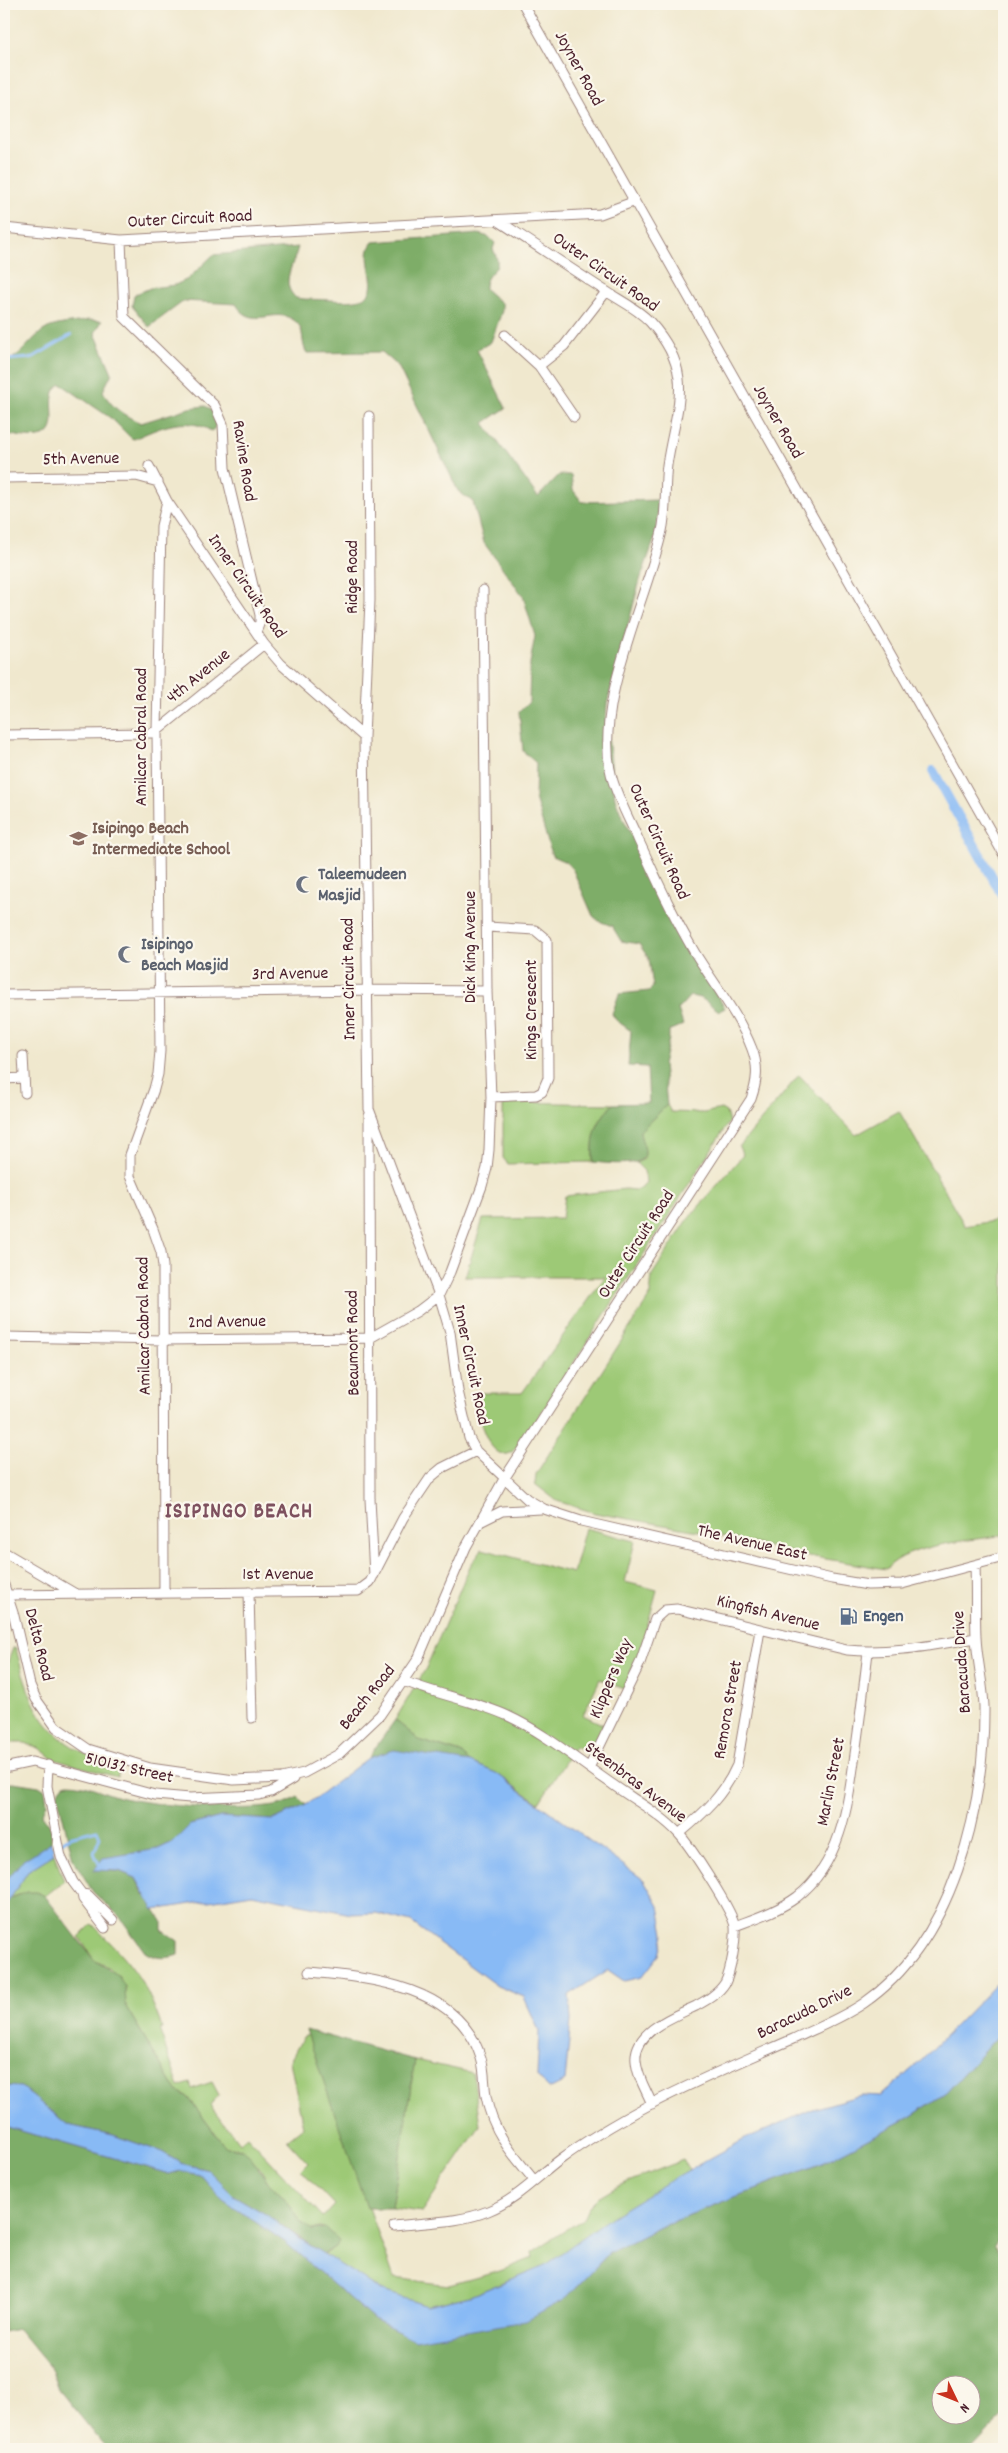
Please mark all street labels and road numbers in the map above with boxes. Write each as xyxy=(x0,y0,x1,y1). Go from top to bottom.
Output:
street label: Joyner Road xyxy=(547,27,609,111)
street label: Outer Circuit Road xyxy=(127,204,253,236)
street label: Outer Circuit Road xyxy=(547,227,663,319)
street label: Joyner Road xyxy=(746,380,808,464)
street label: Ravine Road xyxy=(224,419,262,503)
street label: 5th Avenue xyxy=(42,447,120,473)
street label: Inner Circuit Road xyxy=(201,530,291,644)
street label: Ridge Road xyxy=(341,540,366,614)
street label: 4th Avenue xyxy=(162,643,236,711)
street label: Amilcar Cabral Road xyxy=(130,668,155,806)
street label: Outer Circuit Road xyxy=(621,780,695,904)
street label: Dick King Avenue xyxy=(459,891,484,1003)
street label: Inner Circuit Road xyxy=(336,918,364,1040)
street label: Kings Crescent xyxy=(520,959,545,1060)
street label: 3rd Avenue xyxy=(252,962,329,988)
street label: Outer Circuit Road xyxy=(592,1186,682,1304)
street label: Amilcar Cabral Road xyxy=(131,1257,159,1395)
street label: Beaumont Road xyxy=(341,1290,367,1396)
street label: Inner Circuit Road xyxy=(445,1302,495,1428)
street label: 2nd Avenue xyxy=(188,1310,266,1336)
street label: The Avenue East xyxy=(695,1519,810,1569)
street label: 1st Avenue xyxy=(242,1563,314,1588)
street label: Kingfish Avenue xyxy=(714,1589,822,1639)
street label: Delta Road xyxy=(17,1606,59,1684)
street label: Baracuda Drive xyxy=(947,1610,979,1714)
street label: Klippers Way xyxy=(584,1634,640,1723)
street label: Remora Street xyxy=(708,1658,750,1761)
street label: Beach Road xyxy=(334,1660,402,1736)
street label: Marlin Street xyxy=(811,1735,853,1828)
street label: Steenbras Avenue xyxy=(579,1736,692,1830)
street label: 510132 Street xyxy=(82,1747,176,1791)
street label: Baracuda Drive xyxy=(753,1979,857,2047)

